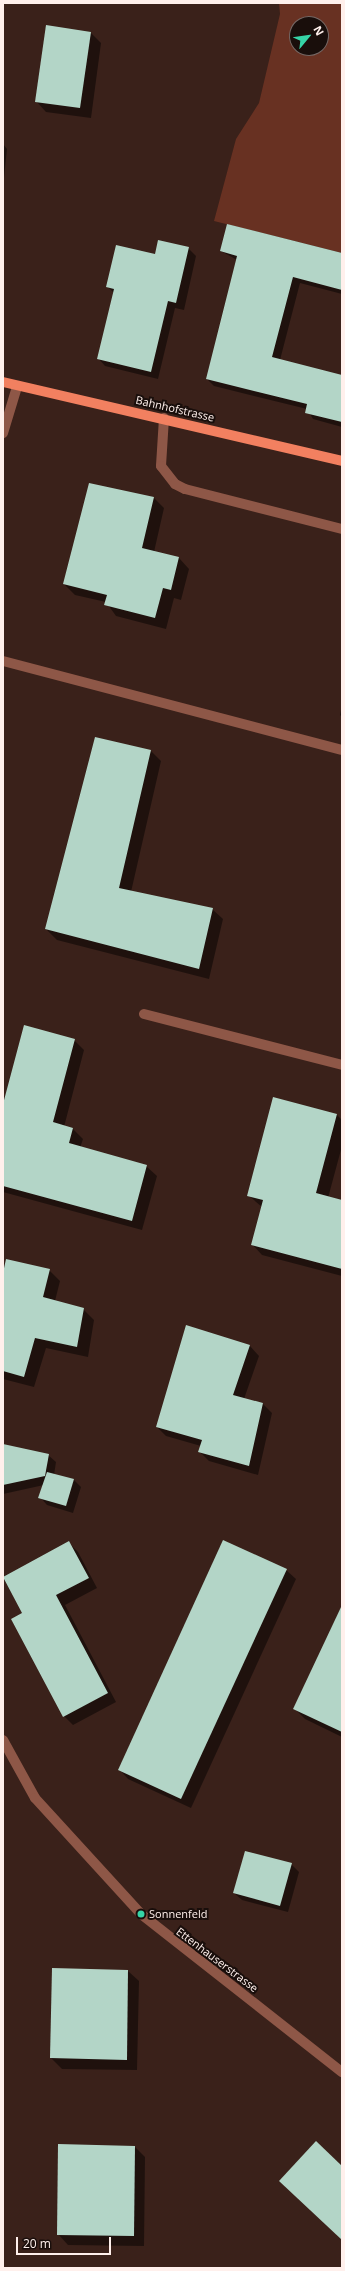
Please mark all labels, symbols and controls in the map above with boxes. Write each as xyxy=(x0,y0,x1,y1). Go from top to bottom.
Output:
north arrow xyxy=(289,16,329,56)
text: N xyxy=(310,23,328,38)
street label: Bahnhofstrasse xyxy=(134,394,216,424)
place label: Sonnenfeld xyxy=(149,1907,207,1921)
marker: Sonnenfeld xyxy=(136,1909,146,1919)
street label: Ettenhauserstrasse xyxy=(174,1925,260,1995)
scale bar xyxy=(18,2229,113,2255)
text: 20 m xyxy=(23,2235,51,2252)

